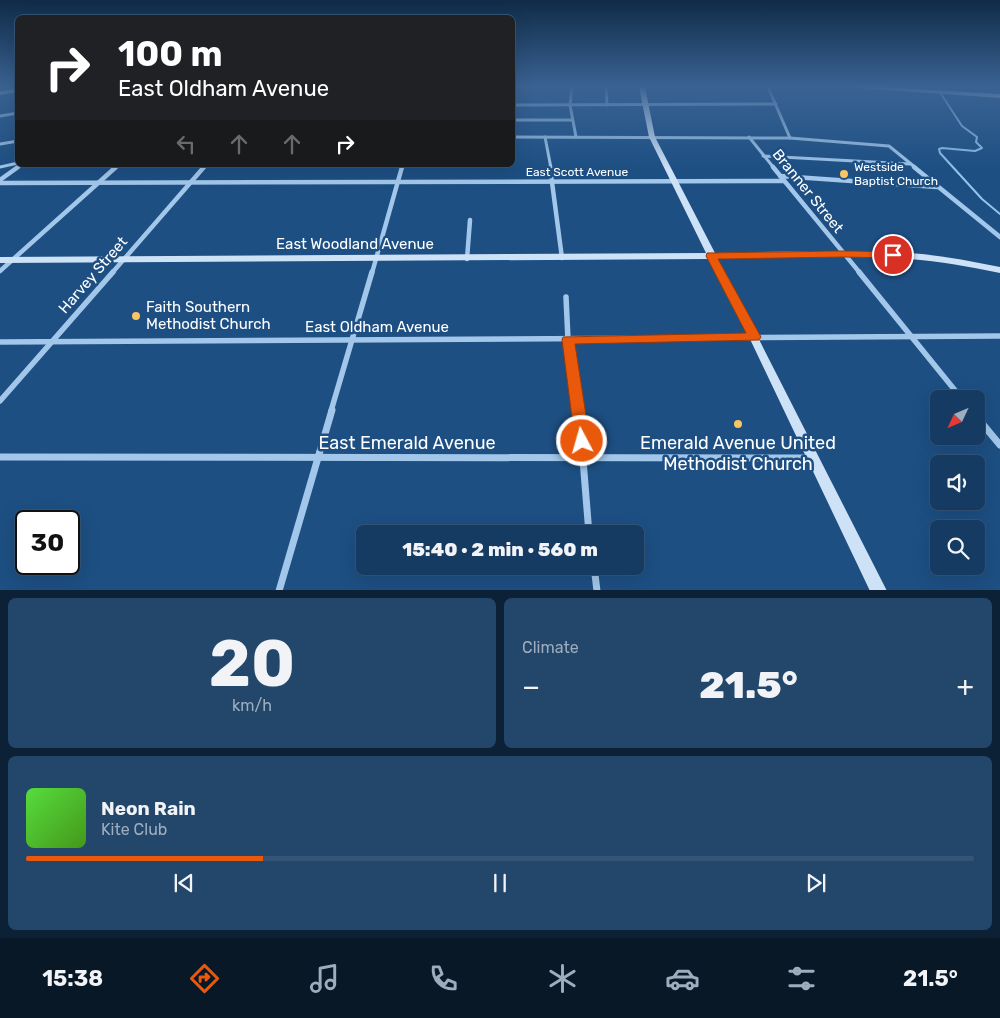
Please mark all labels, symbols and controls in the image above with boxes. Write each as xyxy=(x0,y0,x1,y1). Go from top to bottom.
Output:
text: 100 m xyxy=(118,33,223,75)
icon: right xyxy=(35,35,100,100)
text: East Oldham Avenue xyxy=(118,75,329,102)
icon: left xyxy=(172,130,200,158)
icon: ahead xyxy=(225,130,253,158)
icon: ahead xyxy=(278,130,306,158)
icon: right xyxy=(331,130,359,158)
street label: Branner Street xyxy=(769,145,847,237)
place label: Westside Baptist Church xyxy=(854,160,938,188)
street label: East Scott Avenue xyxy=(526,165,629,179)
marker: Westside Baptist Church xyxy=(838,168,850,180)
street label: Harvey Street xyxy=(55,233,131,317)
pin xyxy=(872,234,914,276)
street label: East Woodland Avenue xyxy=(276,235,434,253)
icon: arrive xyxy=(879,241,907,269)
place label: Faith Southern Methodist Church xyxy=(146,298,271,333)
marker: Faith Southern Methodist Church xyxy=(130,310,142,322)
street label: East Oldham Avenue xyxy=(305,318,449,336)
north arrow xyxy=(930,390,985,445)
map controls xyxy=(930,390,985,575)
position arrow xyxy=(555,414,607,466)
marker: Emerald Avenue United Methodist Church xyxy=(732,418,744,430)
street label: East Emerald Avenue xyxy=(318,432,496,454)
place label: Emerald Avenue United Methodist Church xyxy=(640,432,836,475)
button: sound xyxy=(930,455,985,510)
speed limit sign: 30 xyxy=(15,510,80,575)
button: search xyxy=(930,520,985,575)
text: 15:40 · 2 min · 560 m xyxy=(402,538,598,561)
text: 20 xyxy=(209,625,295,702)
text: Climate xyxy=(522,638,579,657)
text: 21.5° xyxy=(699,662,798,708)
text: − xyxy=(522,670,540,703)
text: + xyxy=(957,670,974,703)
text: km/h xyxy=(232,696,272,715)
text: Neon Rain xyxy=(101,797,196,820)
text: Kite Club xyxy=(101,820,167,839)
icon: previous xyxy=(170,869,198,897)
icon: pause xyxy=(486,869,514,897)
icon: next xyxy=(802,869,830,897)
icon: directions xyxy=(187,961,222,996)
icon: music xyxy=(307,961,342,996)
icon: phone xyxy=(426,961,461,996)
icon: climate xyxy=(545,961,580,996)
icon: car xyxy=(665,961,700,996)
icon: filters xyxy=(784,961,819,996)
text: 15:38 xyxy=(42,965,103,992)
text: 21.5° xyxy=(903,965,958,992)

